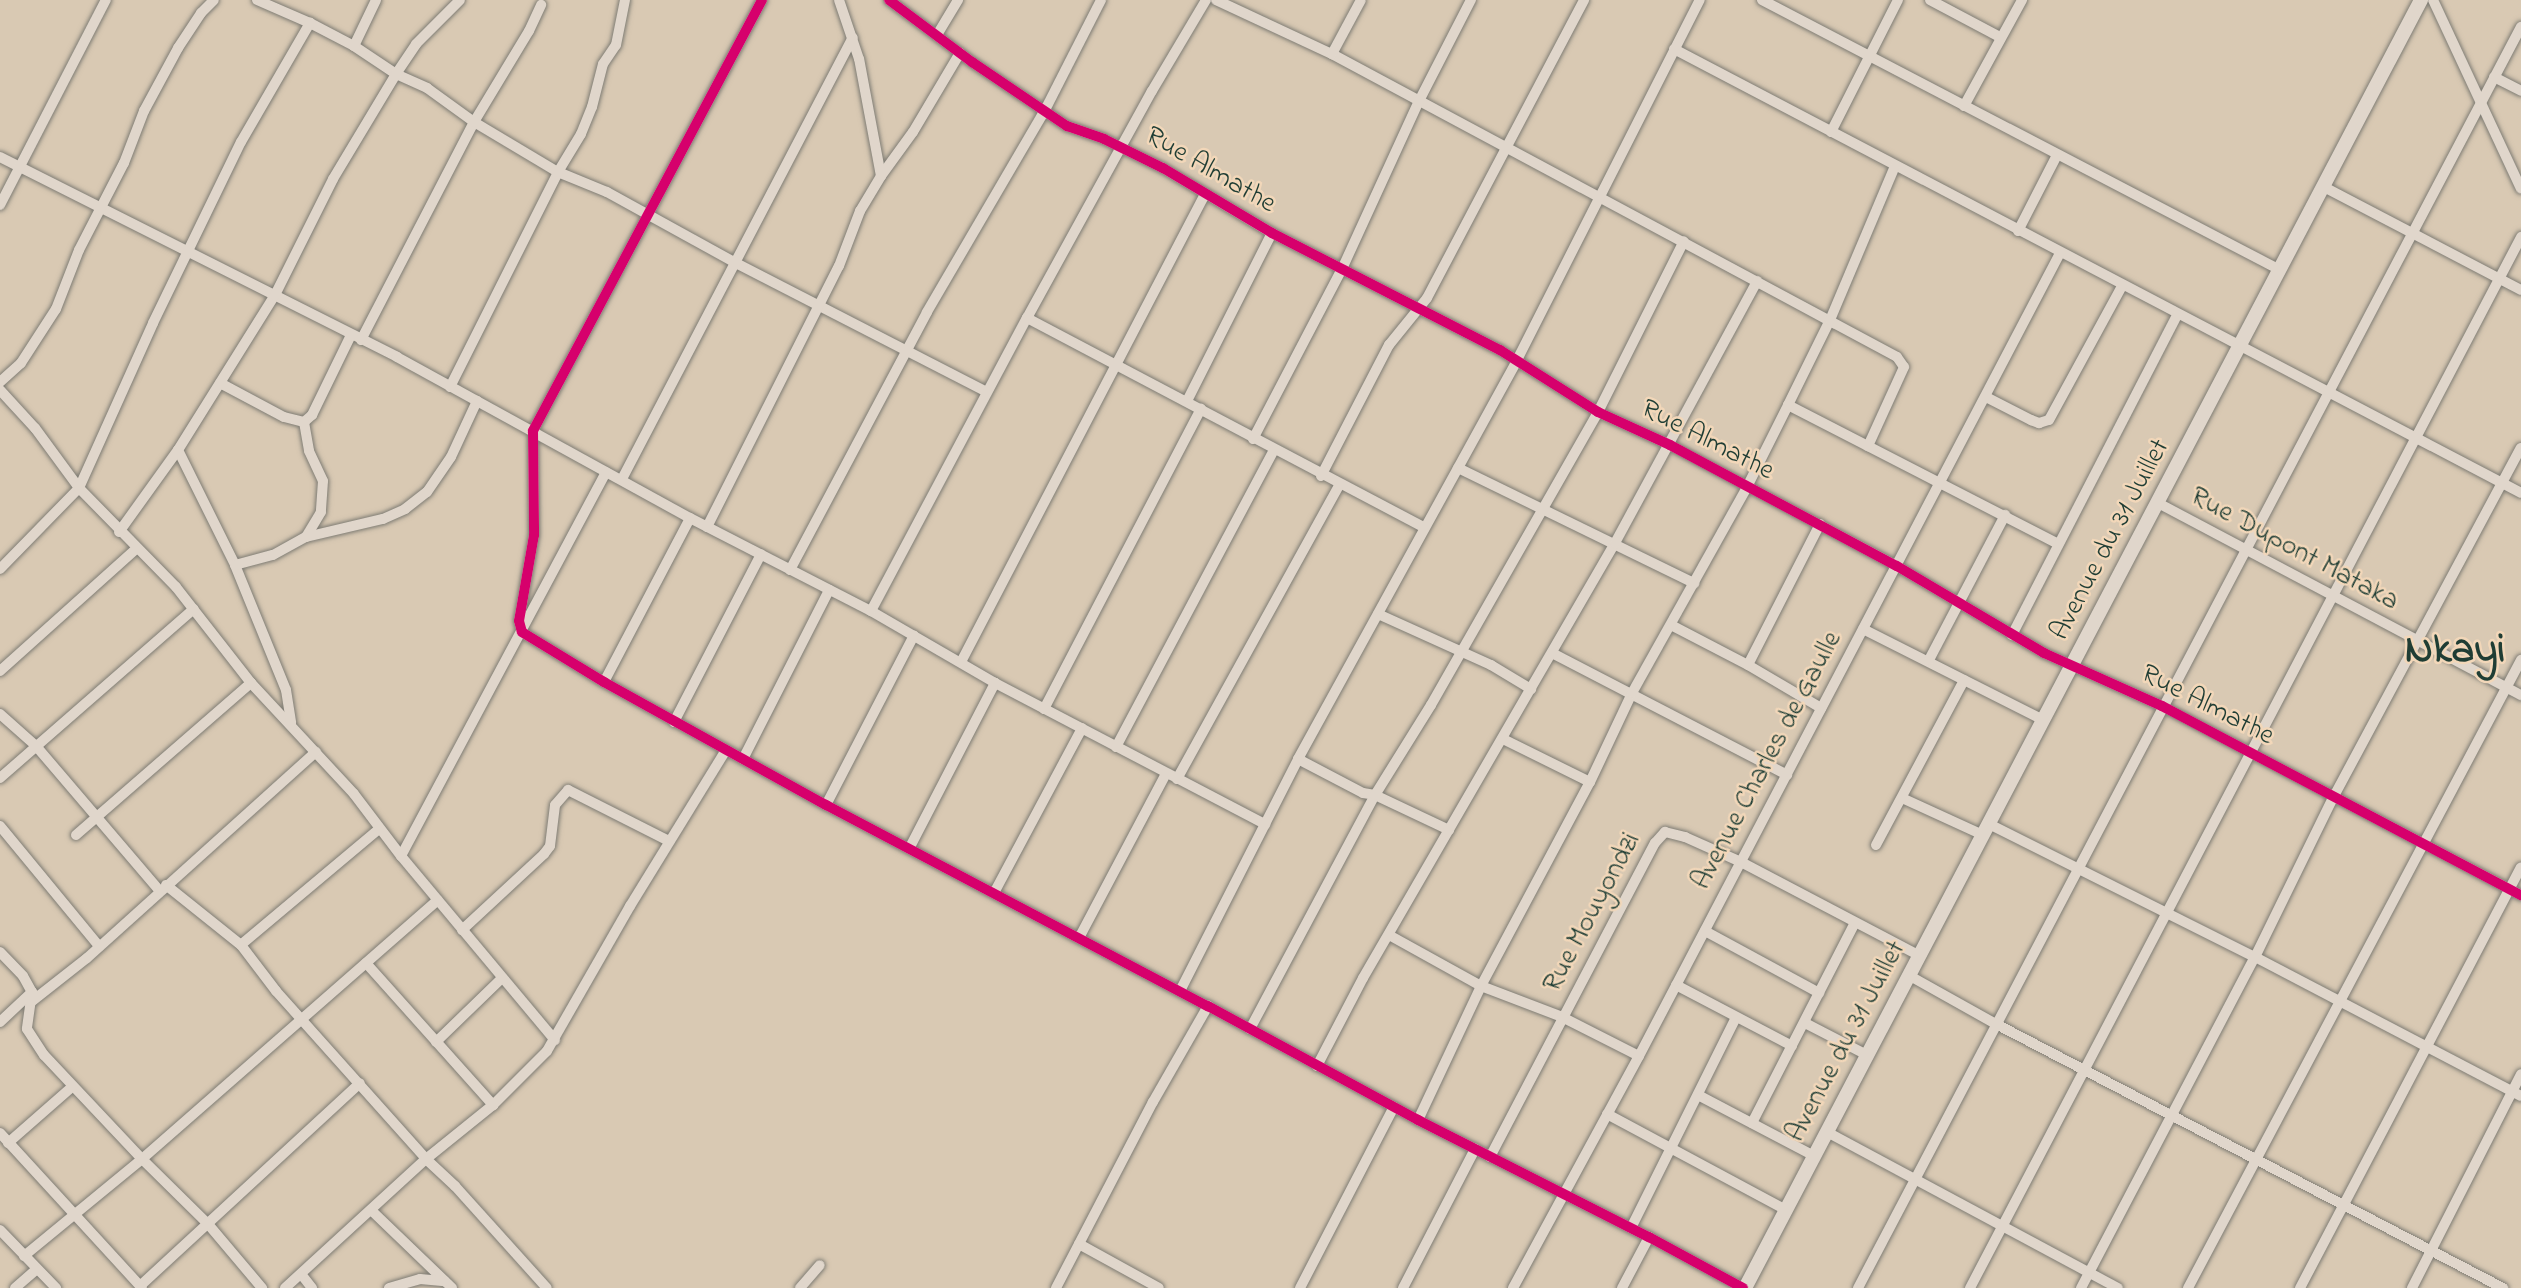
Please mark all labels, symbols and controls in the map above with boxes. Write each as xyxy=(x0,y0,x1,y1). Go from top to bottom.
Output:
street label: Rue Almathe xyxy=(1139,120,1281,222)
street label: Rue Almathe xyxy=(1635,393,1779,489)
street label: Avenue du 31 Juillet xyxy=(2044,434,2178,646)
street label: Rue Dupont Mataka xyxy=(2184,481,2404,619)
street label: Avenue Charles de Gaulle xyxy=(1686,626,1850,896)
district label: Nkayi xyxy=(2405,626,2505,676)
street label: Rue Almathe xyxy=(2135,658,2279,754)
street label: Rue Mouyondzi xyxy=(1537,828,1649,998)
street label: Avenue du 31 Juillet xyxy=(1780,936,1914,1148)

